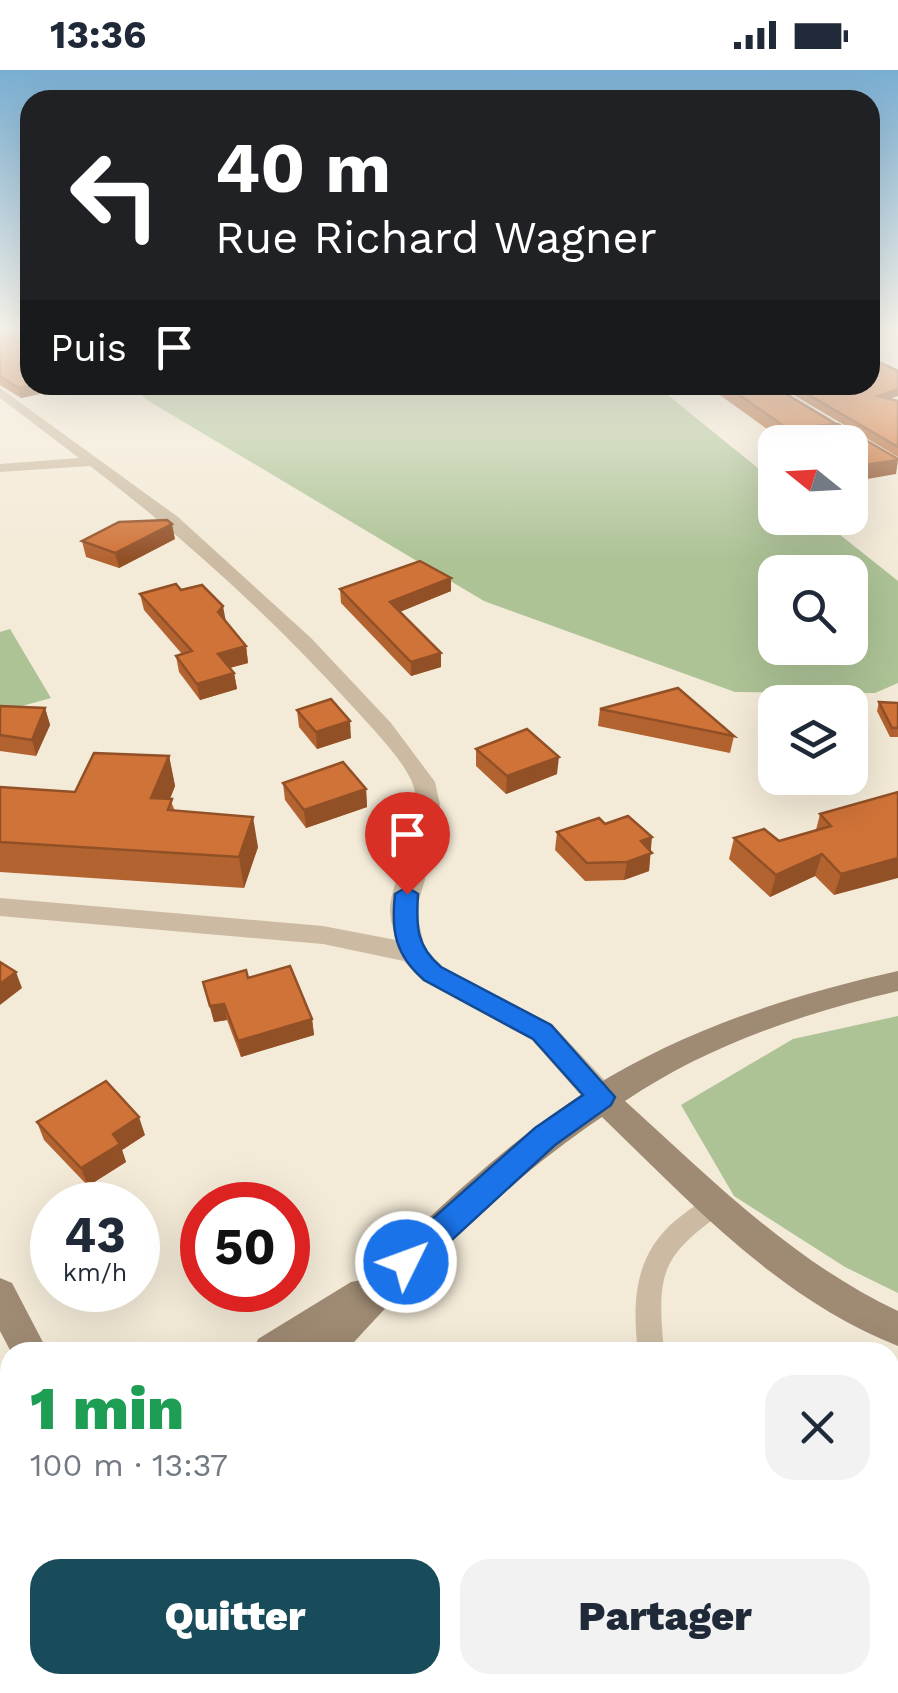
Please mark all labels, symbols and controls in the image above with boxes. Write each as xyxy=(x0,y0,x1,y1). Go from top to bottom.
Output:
text: 13:36 xyxy=(50,13,146,57)
text: 40 m xyxy=(215,127,391,209)
icon: left xyxy=(50,130,180,260)
text: Rue Richard Wagner xyxy=(215,211,657,264)
icon: arrive xyxy=(147,320,202,375)
text: Puis xyxy=(50,326,127,370)
north arrow xyxy=(758,425,868,535)
map controls xyxy=(758,425,868,795)
button: search xyxy=(758,555,868,665)
button: layers xyxy=(758,685,868,795)
pin xyxy=(365,792,450,895)
icon: arrive xyxy=(380,807,435,862)
speed limit sign: 50 xyxy=(180,1182,310,1312)
text: 43 xyxy=(64,1205,126,1264)
position arrow xyxy=(354,1210,458,1314)
text: km/h xyxy=(63,1258,127,1287)
text: 1 min xyxy=(30,1373,184,1444)
button: close xyxy=(765,1375,870,1480)
text: 100 m · 13:37 xyxy=(30,1446,228,1484)
button: Quitter xyxy=(30,1559,440,1674)
button: Partager xyxy=(460,1559,870,1674)

